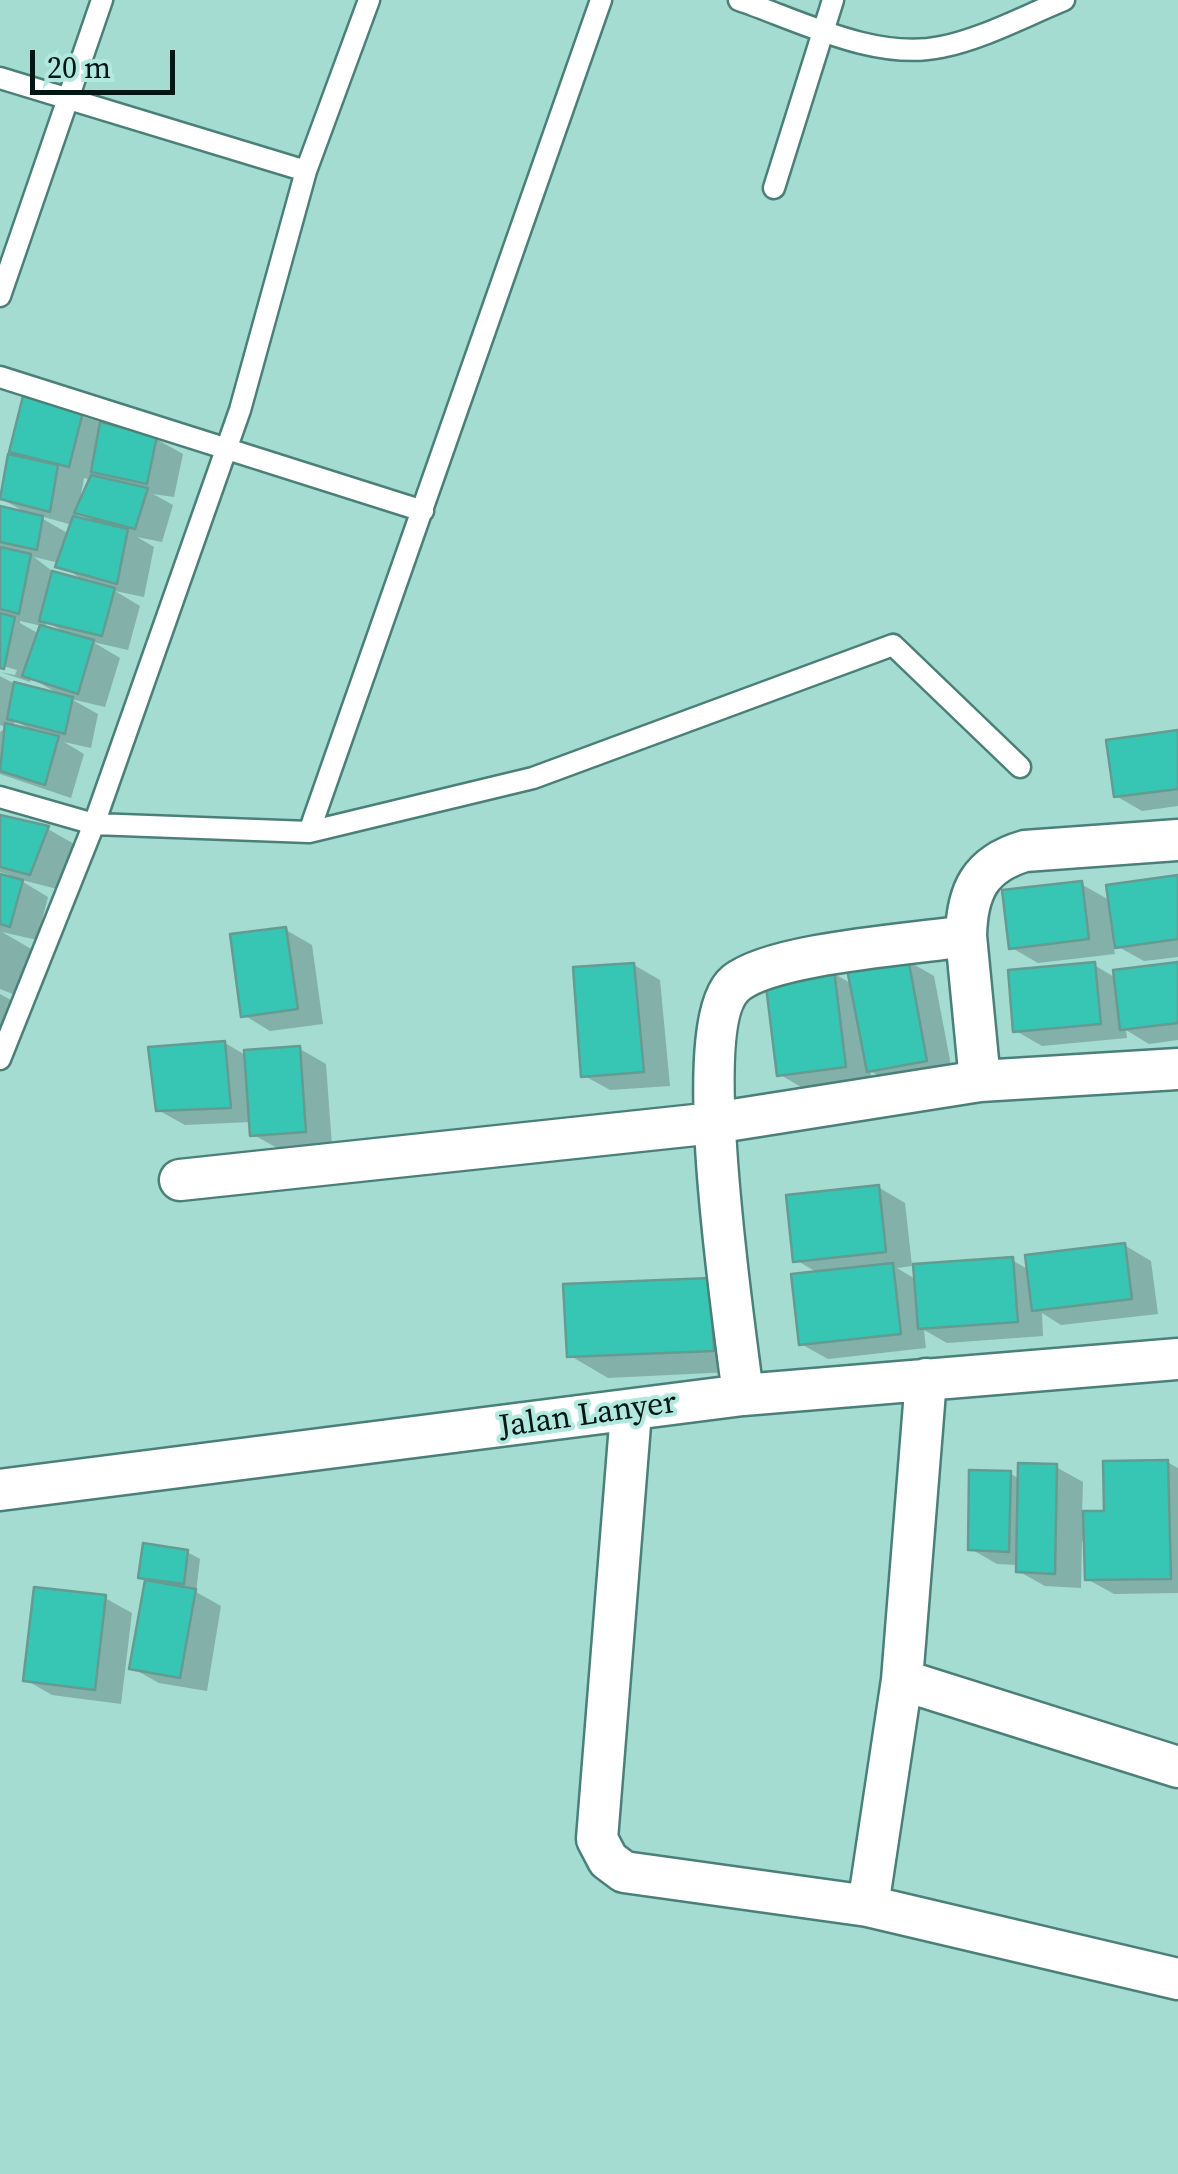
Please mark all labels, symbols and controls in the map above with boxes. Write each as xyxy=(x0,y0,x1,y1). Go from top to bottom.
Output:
scale bar xyxy=(35,30,180,92)
text: 20 m xyxy=(47,47,111,88)
street label: Jalan Lanyer xyxy=(497,1385,679,1447)

